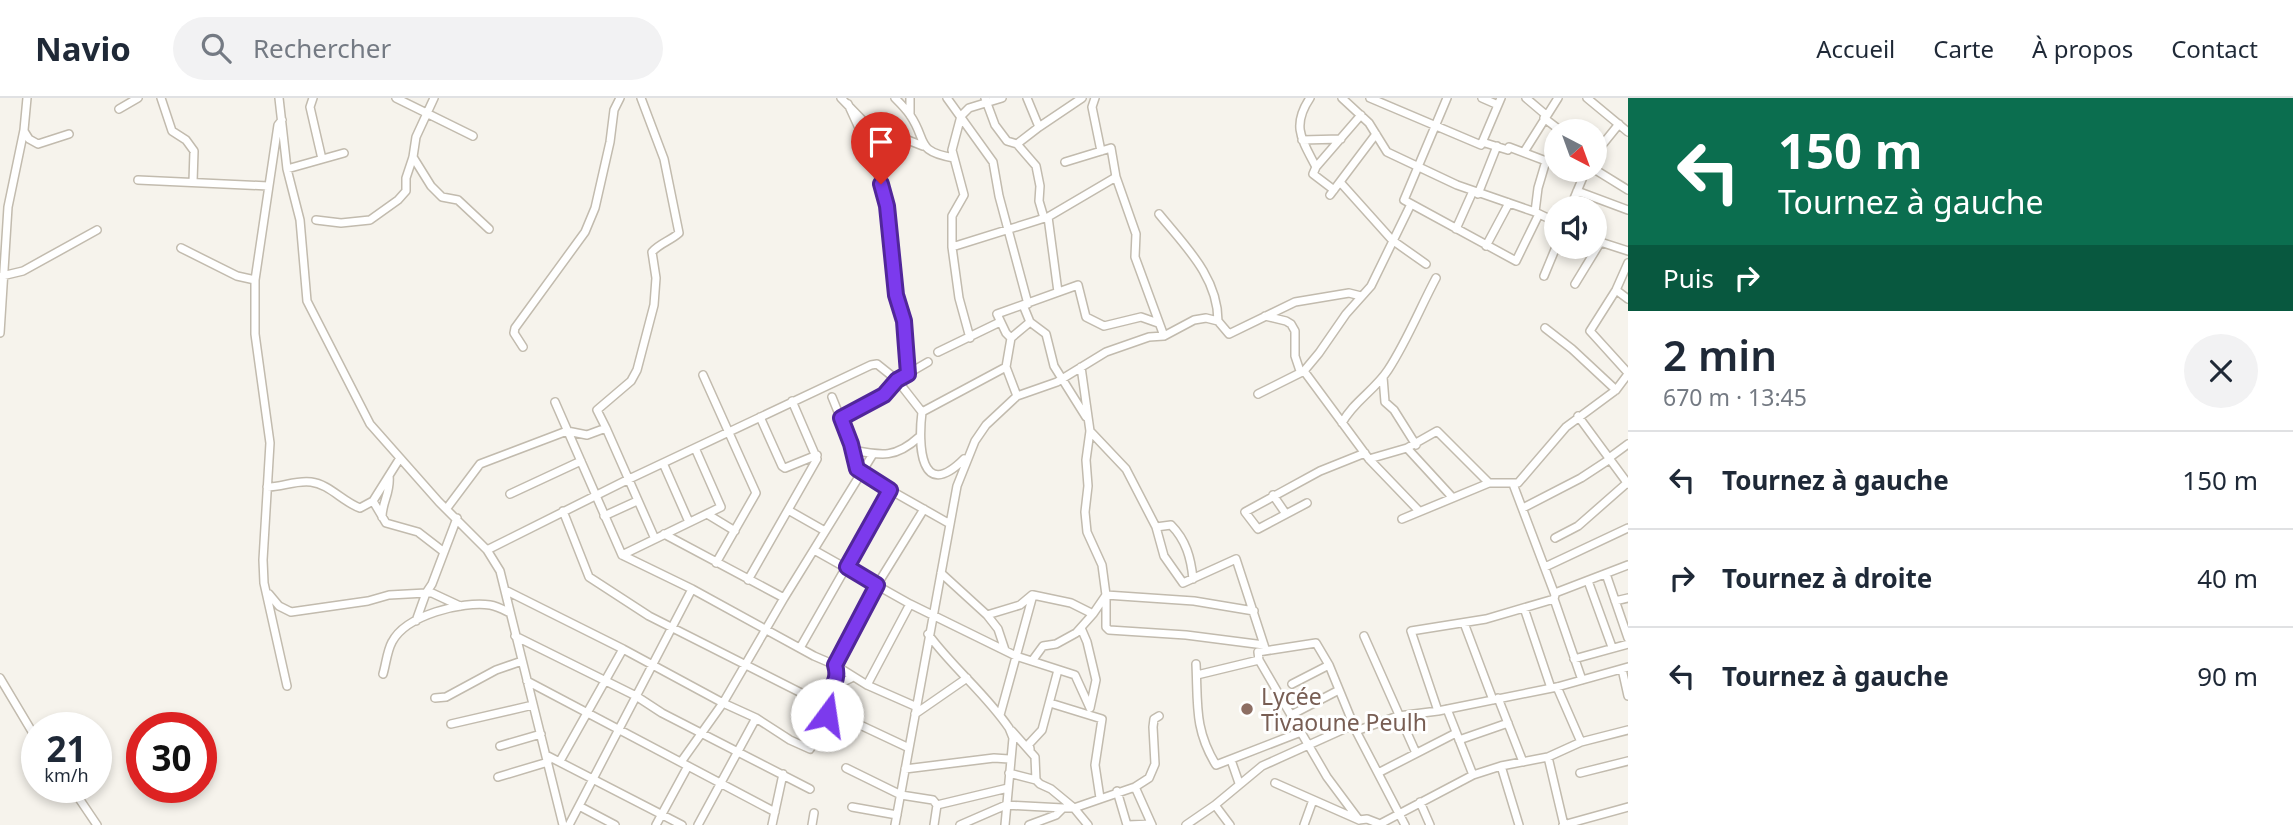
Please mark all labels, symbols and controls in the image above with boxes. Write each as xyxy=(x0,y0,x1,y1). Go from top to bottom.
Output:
search box xyxy=(173,17,663,80)
text: Navio xyxy=(35,26,131,71)
icon: search xyxy=(197,29,235,67)
text: Rechercher xyxy=(253,30,391,66)
text: Accueil xyxy=(1816,32,1895,65)
text: Carte xyxy=(1933,32,1994,65)
text: À propos xyxy=(2032,32,2133,65)
text: Contact xyxy=(2171,32,2258,65)
pin xyxy=(851,112,911,184)
text: 150 m xyxy=(1778,117,1923,183)
north arrow xyxy=(1544,119,1606,182)
map controls xyxy=(1544,119,1607,259)
icon: arrive xyxy=(862,123,900,161)
icon: left xyxy=(1663,126,1754,217)
text: Tournez à gauche xyxy=(1778,180,2044,223)
button: sound xyxy=(1544,196,1607,259)
icon: right xyxy=(1728,259,1766,297)
text: Puis xyxy=(1663,260,1714,296)
text: 2 min xyxy=(1663,326,1777,383)
button: close xyxy=(2184,334,2258,408)
text: 670 m · 13:45 xyxy=(1663,381,1807,413)
icon: left xyxy=(1663,461,1701,499)
text: Tournez à gauche xyxy=(1722,462,1949,498)
text: 150 m xyxy=(2182,462,2258,498)
icon: right xyxy=(1663,559,1701,597)
text: Tournez à droite xyxy=(1722,560,1932,596)
text: 40 m xyxy=(2197,560,2258,596)
icon: left xyxy=(1663,657,1701,695)
text: Tournez à gauche xyxy=(1722,658,1949,694)
text: 90 m xyxy=(2197,658,2258,694)
position arrow xyxy=(790,678,864,752)
place label: Lycée Tivaoune Peulh xyxy=(1261,680,1427,738)
marker: Lycée Tivaoune Peulh xyxy=(1239,701,1255,717)
speed limit sign: 30 xyxy=(126,712,217,803)
text: 21 xyxy=(46,725,87,772)
text: km/h xyxy=(44,763,89,787)

